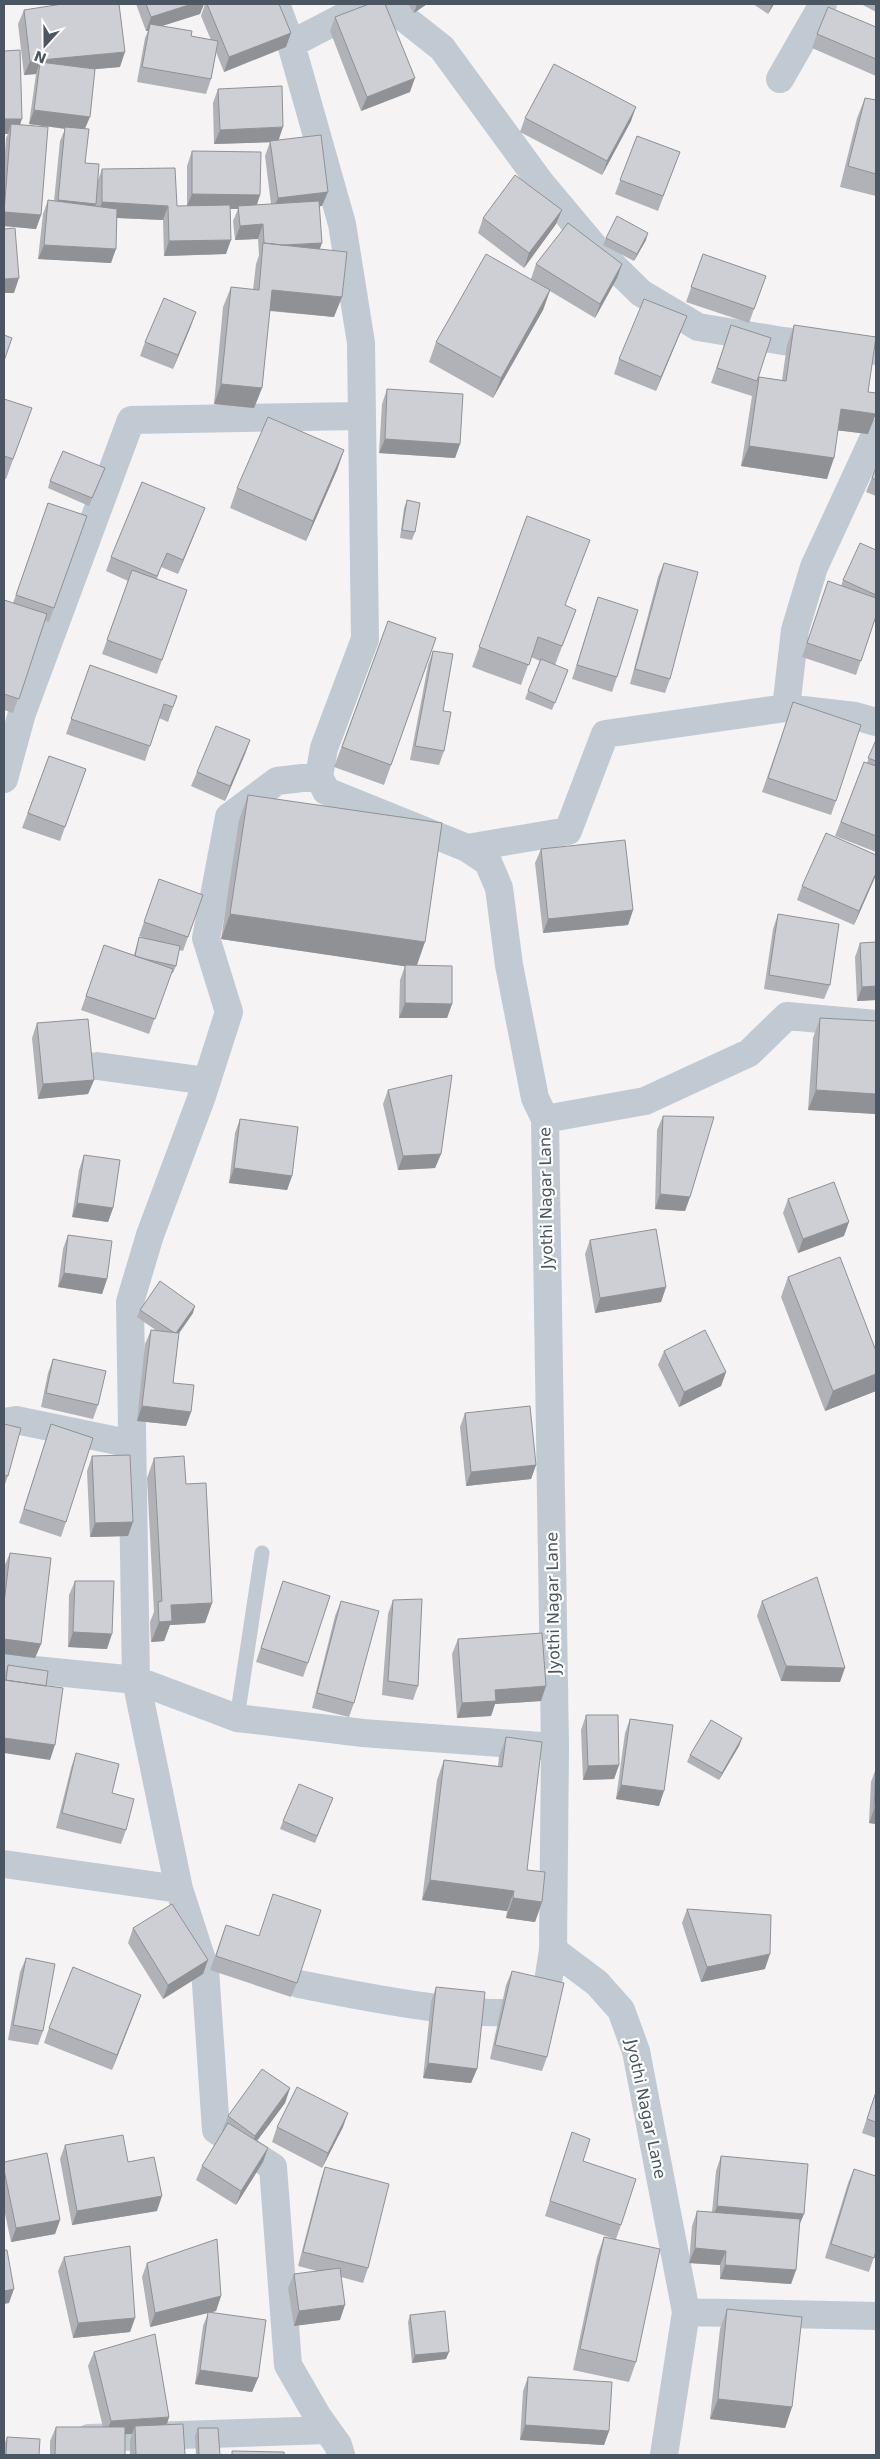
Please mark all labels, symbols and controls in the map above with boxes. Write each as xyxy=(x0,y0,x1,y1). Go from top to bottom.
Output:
north arrow xyxy=(20,20,70,70)
text: N xyxy=(32,48,49,67)
street label: Jyothi Nagar Lane xyxy=(535,1127,557,1270)
street label: Jyothi Nagar Lane xyxy=(542,1532,564,1675)
street label: Jyothi Nagar Lane xyxy=(622,2037,670,2180)

